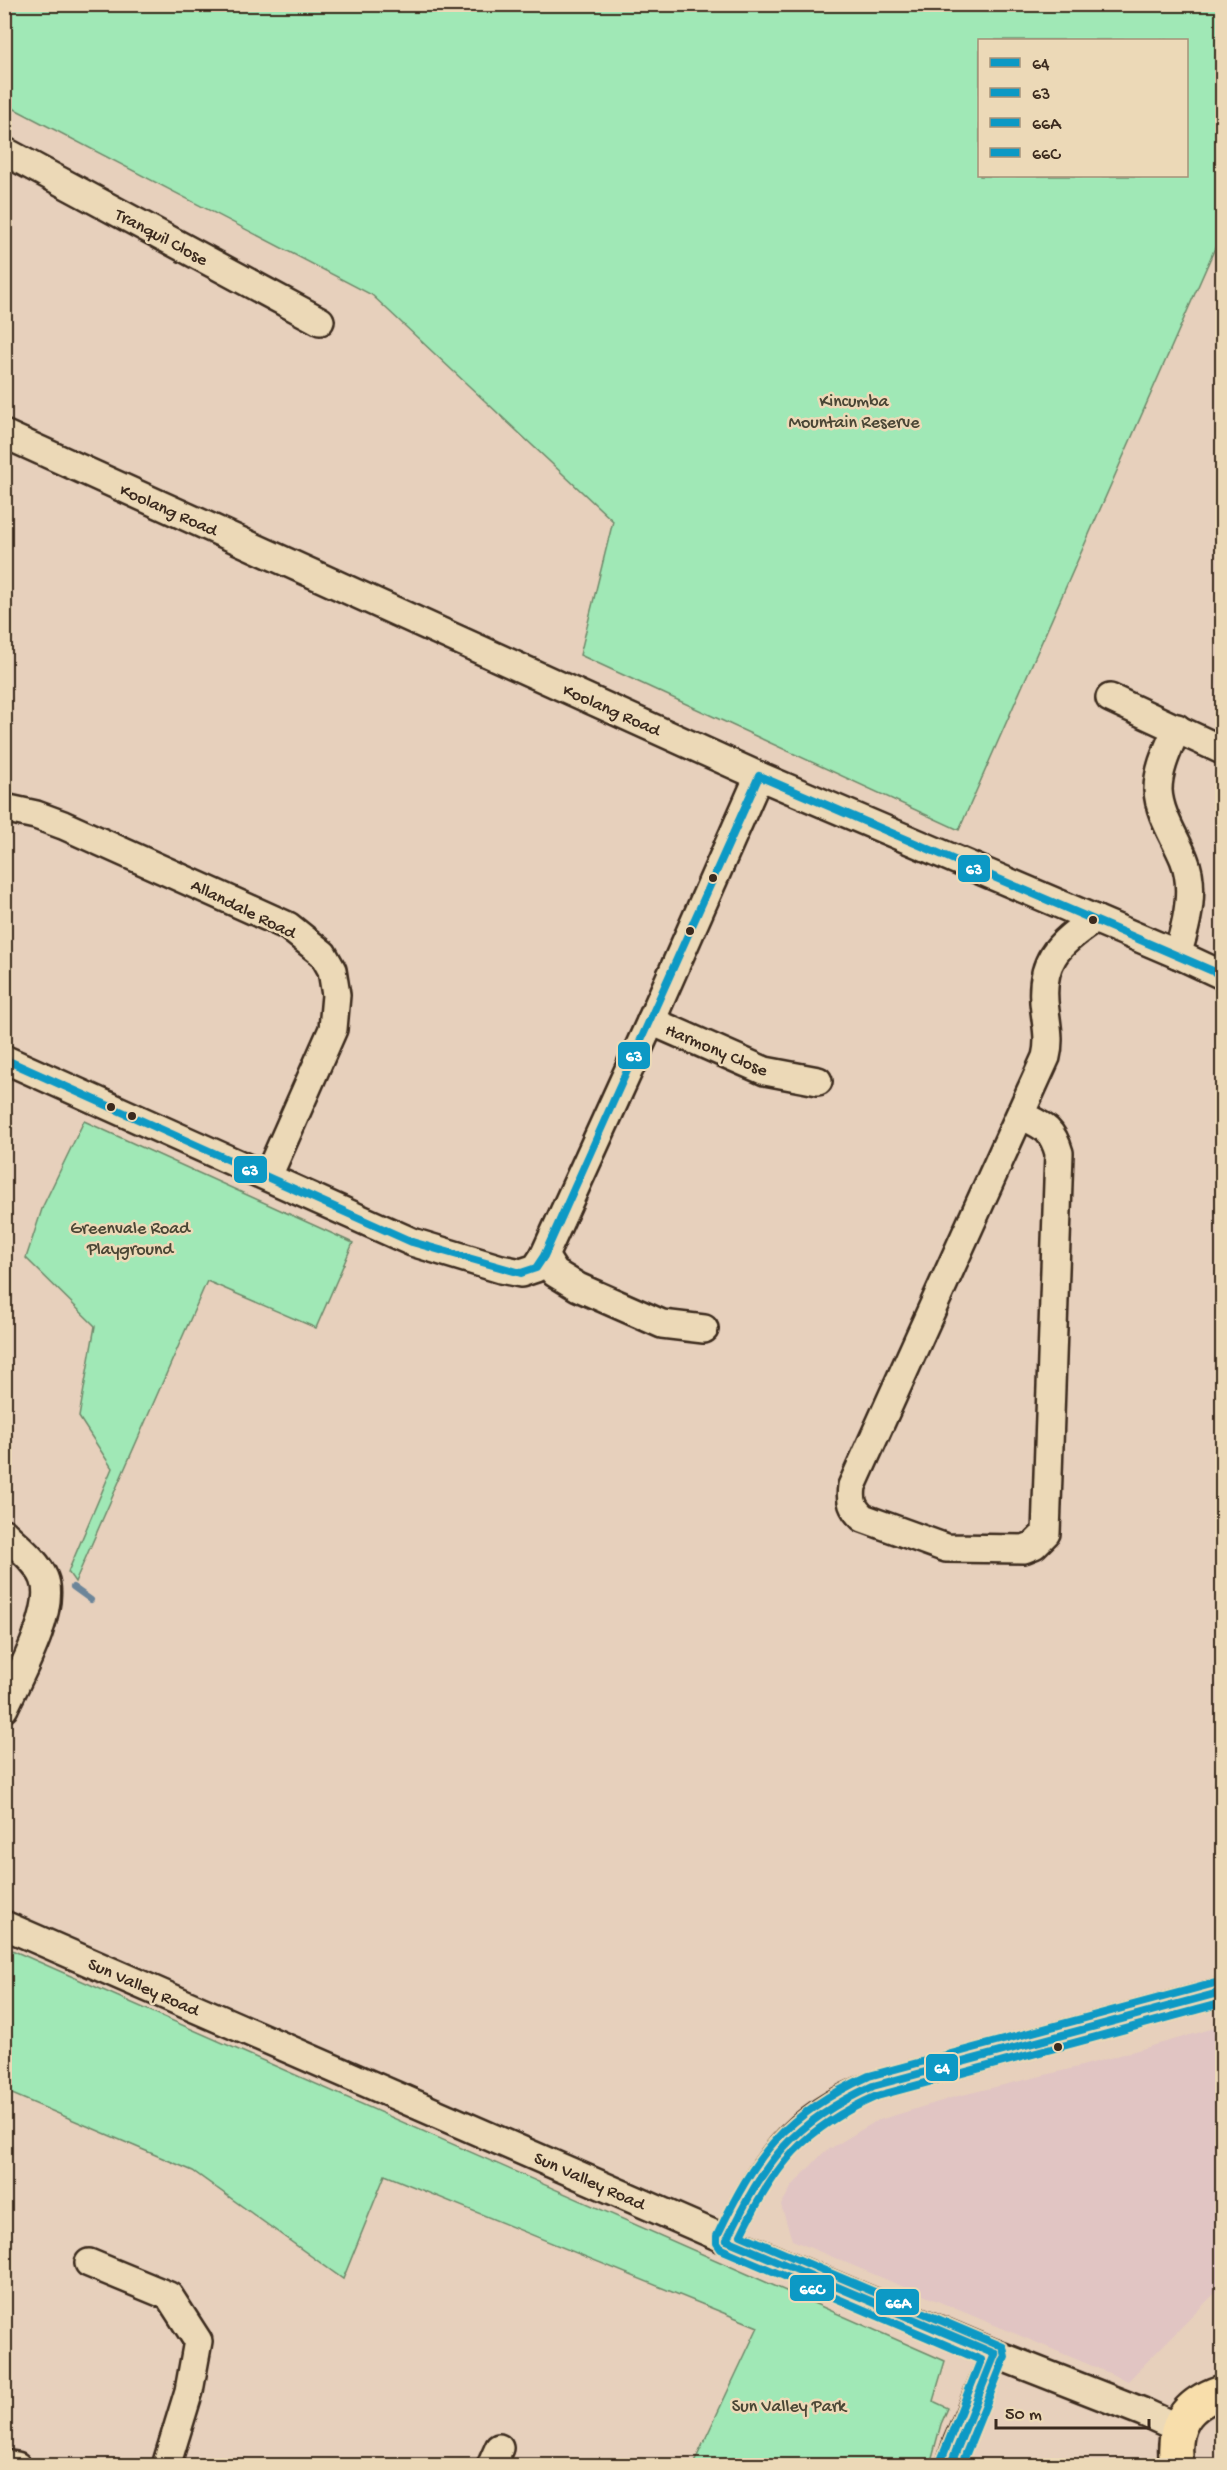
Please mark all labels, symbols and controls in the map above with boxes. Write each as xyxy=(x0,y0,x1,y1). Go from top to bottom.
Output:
legend xyxy=(978,39,1188,177)
text: 64 xyxy=(1032,55,1050,76)
text: 63 xyxy=(1032,85,1050,106)
text: 66A xyxy=(1032,115,1062,136)
text: 66C xyxy=(1032,145,1061,166)
street label: Tranquil Close xyxy=(110,204,211,272)
park label: Kincumba Mountain Reserve xyxy=(788,392,920,434)
street label: Koolang Road xyxy=(116,480,222,543)
street label: Koolang Road xyxy=(559,680,665,743)
line badge: 63 xyxy=(957,854,991,883)
text: 63 xyxy=(966,862,982,881)
unlabelled marker xyxy=(707,872,719,884)
street label: Allandale Road xyxy=(187,876,300,945)
unlabelled marker xyxy=(1087,914,1099,926)
unlabelled marker xyxy=(684,925,696,937)
street label: Harmony Close xyxy=(662,1020,771,1083)
line badge: 63 xyxy=(617,1041,651,1070)
text: 63 xyxy=(626,1049,642,1068)
unlabelled marker xyxy=(105,1101,117,1113)
unlabelled marker xyxy=(126,1110,138,1122)
line badge: 63 xyxy=(233,1155,268,1184)
text: 63 xyxy=(242,1163,258,1182)
park label: Greenvale Road Playground xyxy=(70,1219,191,1261)
street label: Sun Valley Road xyxy=(84,1954,203,2023)
unlabelled marker xyxy=(1052,2041,1064,2053)
line badge: 64 xyxy=(925,2053,959,2082)
text: 64 xyxy=(934,2061,950,2080)
street label: Sun Valley Road xyxy=(530,2148,649,2217)
line badge: 66C xyxy=(789,2274,835,2302)
text: 66C xyxy=(800,2282,826,2301)
line badge: 66A xyxy=(875,2288,920,2316)
text: 66A xyxy=(885,2296,912,2315)
scale bar xyxy=(996,2392,1149,2430)
park label: Sun Valley Park xyxy=(732,2397,848,2418)
text: 50 m xyxy=(1005,2405,1042,2426)

